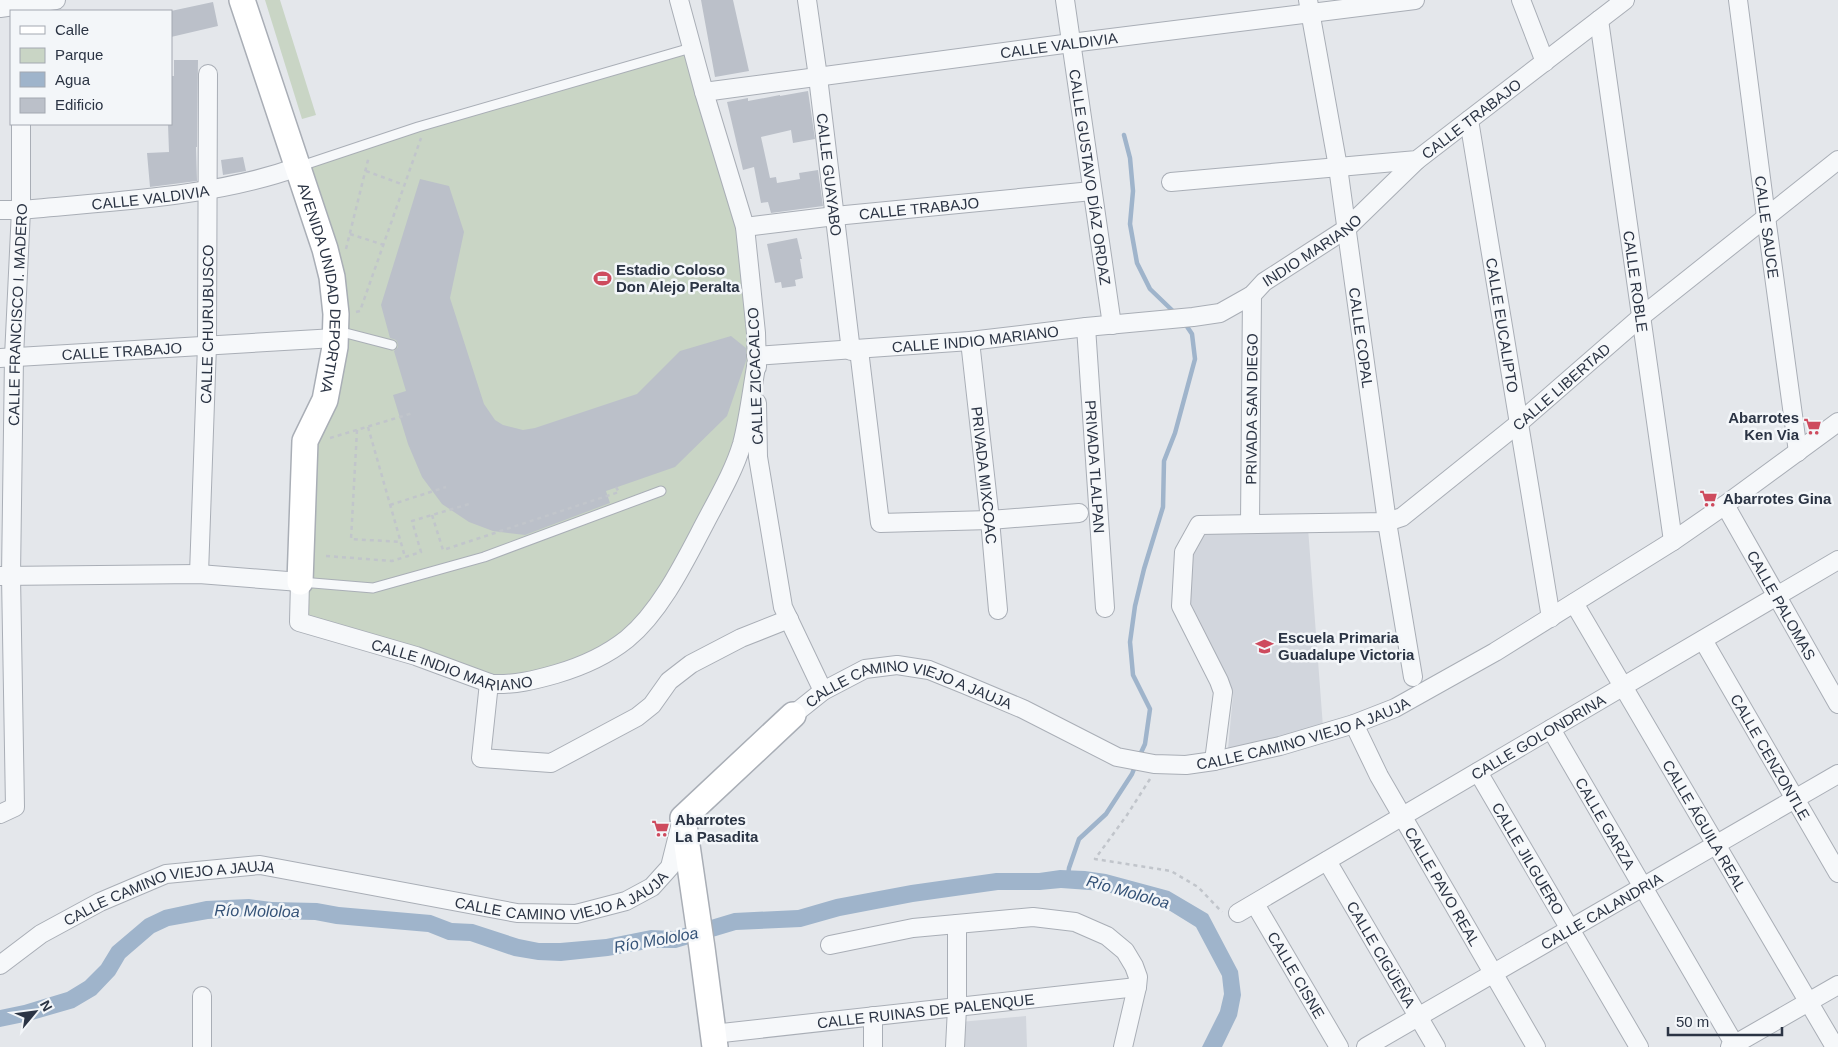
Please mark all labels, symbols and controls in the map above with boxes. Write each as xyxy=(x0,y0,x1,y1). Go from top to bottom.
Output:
legend xyxy=(10,10,172,125)
text: Calle xyxy=(55,21,89,38)
street label: CALLE VALDIVIA xyxy=(999,29,1119,61)
text: Parque xyxy=(55,46,103,63)
street label: CALLE GUSTAVO DÍAZ ORDAZ xyxy=(1067,68,1115,286)
text: Agua xyxy=(55,71,91,88)
street label: CALLE TRABAJO xyxy=(1418,75,1524,162)
text: Edificio xyxy=(55,96,103,113)
street label: CALLE GUAYABO xyxy=(814,112,846,237)
street label: CALLE SAUCE xyxy=(1752,175,1783,280)
street label: CALLE VALDIVIA xyxy=(91,181,210,212)
street label: AVENIDA UNIDAD DEPORTIVA xyxy=(295,181,345,395)
street label: CALLE TRABAJO xyxy=(858,194,980,222)
street label: CALLE FRANCISCO I. MADERO xyxy=(5,203,29,426)
street label: INDIO MARIANO xyxy=(1259,211,1365,289)
street label: CALLE ROBLE xyxy=(1620,229,1652,333)
street label: CALLE CHURUBUSCO xyxy=(196,244,216,404)
street label: CALLE EUCALIPTO xyxy=(1483,256,1522,394)
place label: Estadio Coloso Don Alejo Peralta xyxy=(616,261,740,295)
sports icon: Estadio Coloso Don Alejo Peralta xyxy=(592,268,612,288)
street label: CALLE COPAL xyxy=(1346,286,1377,389)
street label: CALLE ZICACALCO xyxy=(744,307,766,445)
street label: CALLE INDIO MARIANO xyxy=(891,322,1060,355)
street label: PRIVADA SAN DIEGO xyxy=(1242,333,1260,485)
street label: CALLE TRABAJO xyxy=(61,339,183,363)
street label: CALLE LIBERTAD xyxy=(1509,339,1613,433)
street label: PRIVADA TLALPAN xyxy=(1082,399,1108,534)
street label: PRIVADA MIXCOAC xyxy=(969,406,1001,545)
place label: Abarrotes Ken Via xyxy=(1728,409,1800,443)
supermarket icon: Abarrotes Ken Via xyxy=(1803,416,1823,436)
supermarket icon: Abarrotes Gina xyxy=(1699,488,1719,508)
place label: Abarrotes Gina xyxy=(1723,490,1832,507)
street label: CALLE PALOMAS xyxy=(1744,547,1820,663)
place label: Escuela Primaria Guadalupe Victoria xyxy=(1278,629,1415,663)
street label: CALLE INDIO MARIANO xyxy=(369,635,534,693)
school or university icon: Escuela Primaria Guadalupe Victoria xyxy=(1254,636,1274,656)
text: CALLE CAMINO VIEJO A JAUJA xyxy=(802,657,1015,712)
street label: CALLE GOLONDRINA xyxy=(1468,691,1608,783)
street label: CALLE CENZONTLE xyxy=(1728,691,1814,823)
street label: CALLE CAMINO VIEJO A JAUJA xyxy=(1195,693,1413,772)
street label: CALLE CAMINO VIEJO A JAUJA xyxy=(798,699,1022,717)
street label: CALLE ÁGUILA REAL xyxy=(1660,757,1750,894)
street label: CALLE GARZA xyxy=(1572,774,1639,872)
street label: CALLE JILGUERO xyxy=(1489,799,1568,917)
place label: Abarrotes La Pasadita xyxy=(675,811,759,845)
supermarket icon: Abarrotes La Pasadita xyxy=(651,818,671,838)
street label: CALLE PAVO REAL xyxy=(1402,824,1484,949)
street label: CALLE CAMINO VIEJO A JAUJA xyxy=(60,856,277,929)
street label: CALLE CAMINO VIEJO A JAUJA xyxy=(453,867,671,923)
street label: CALLE CALANDRIA xyxy=(1538,869,1665,953)
water label: Río Mololoa xyxy=(1085,872,1171,912)
street label: CALLE CIGÜEÑA xyxy=(1344,898,1419,1010)
water label: Río Mololoa xyxy=(214,902,300,920)
water label: Río Mololoa xyxy=(612,924,700,956)
street label: CALLE CISNE xyxy=(1264,928,1329,1021)
north arrow xyxy=(10,987,60,1037)
street label: CALLE RUINAS DE PALENQUE xyxy=(816,990,1035,1031)
text: N xyxy=(37,997,56,1014)
scale bar xyxy=(1668,1004,1782,1036)
text: 50 m xyxy=(1676,1013,1709,1030)

